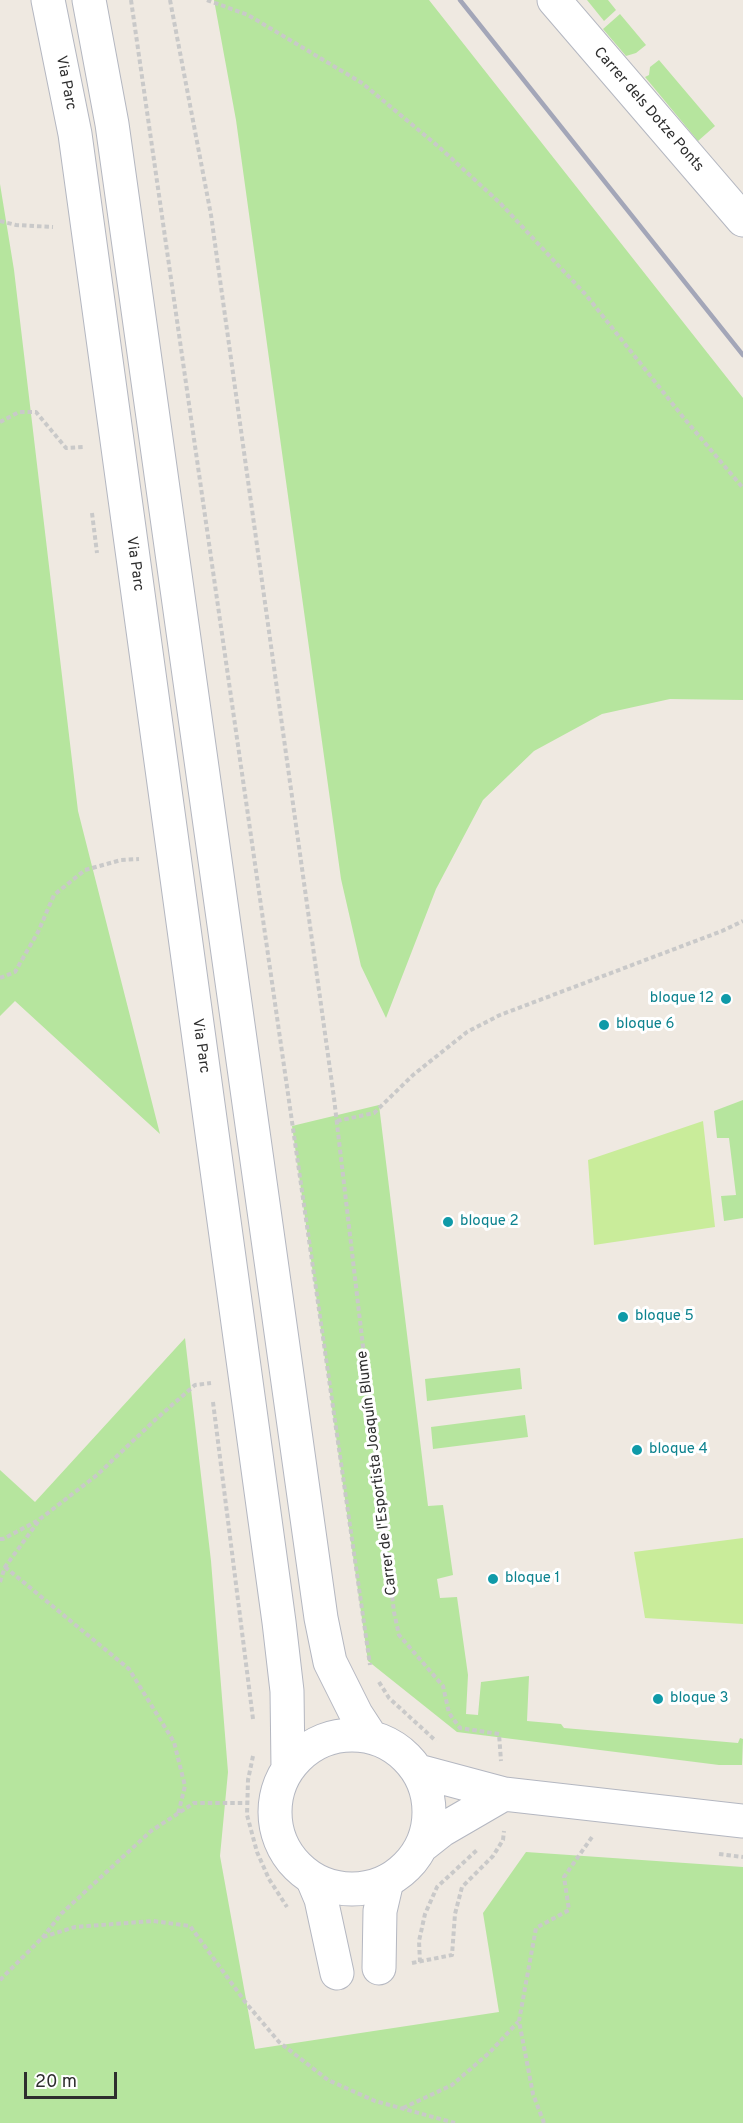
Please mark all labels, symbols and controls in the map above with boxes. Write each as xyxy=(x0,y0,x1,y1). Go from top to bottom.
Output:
street label: Carrer dels Dotze Ponts xyxy=(589,44,707,176)
street label: Via Parc xyxy=(51,54,79,112)
street label: Via Parc xyxy=(121,535,147,593)
place label: bloque 12 xyxy=(650,990,714,1008)
marker: bloque 12 xyxy=(719,992,733,1006)
place label: bloque 6 xyxy=(616,1016,674,1034)
street label: Via Parc xyxy=(187,1017,213,1075)
marker: bloque 6 xyxy=(597,1018,611,1032)
place label: bloque 2 xyxy=(460,1213,519,1231)
marker: bloque 2 xyxy=(441,1215,455,1229)
place label: bloque 5 xyxy=(635,1308,694,1326)
marker: bloque 5 xyxy=(616,1310,630,1324)
street label: Carrer de l'Esportista Joaquín Blume xyxy=(354,1350,402,1596)
place label: bloque 4 xyxy=(649,1441,708,1459)
marker: bloque 4 xyxy=(630,1443,644,1457)
place label: bloque 1 xyxy=(505,1570,560,1588)
marker: bloque 1 xyxy=(486,1572,500,1586)
place label: bloque 3 xyxy=(670,1690,728,1708)
marker: bloque 3 xyxy=(651,1692,665,1706)
scale bar xyxy=(27,2060,120,2098)
text: 20 m xyxy=(35,2071,77,2094)

